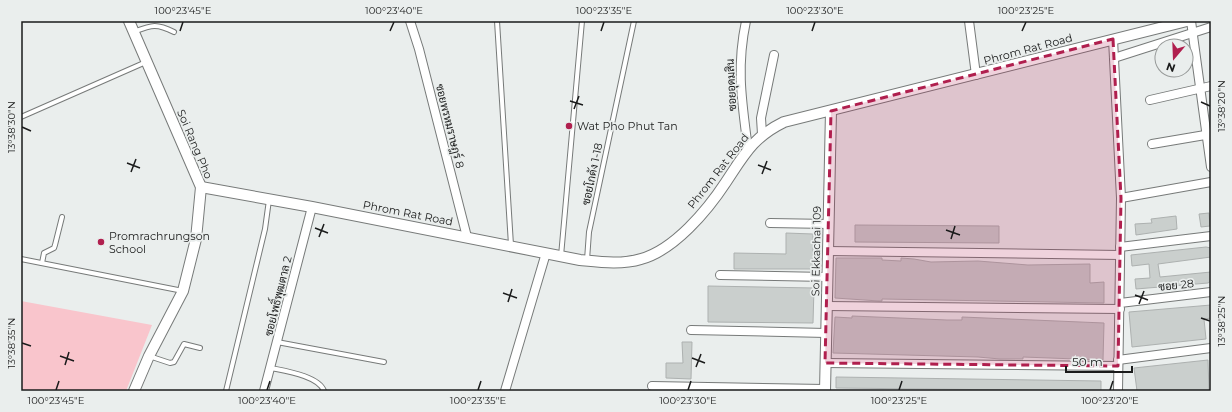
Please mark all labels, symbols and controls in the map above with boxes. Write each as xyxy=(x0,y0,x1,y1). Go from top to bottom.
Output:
text: 100°23'45"E xyxy=(155,4,212,17)
text: 100°23'40"E xyxy=(365,4,423,17)
text: 100°23'35"E xyxy=(576,4,633,17)
text: 100°23'30"E xyxy=(786,4,844,17)
text: 100°23'25"E xyxy=(998,4,1055,17)
street label: Phrom Rat Road xyxy=(982,30,1074,68)
north arrow xyxy=(1154,38,1194,78)
street label: ซอยอุดมสิน xyxy=(723,58,741,112)
text: N xyxy=(1164,59,1177,76)
text: 13°38'20"N xyxy=(1215,80,1228,132)
street label: ซอยพรหมราษฎร์ 8 xyxy=(432,82,468,170)
text: 13°38'30"N xyxy=(5,101,18,153)
street label: Soi Rang Pho xyxy=(174,107,216,181)
place label: Wat Pho Phut Tan xyxy=(577,119,678,133)
marker: Wat Pho Phut Tan xyxy=(564,121,574,131)
street label: Phrom Rat Road xyxy=(684,131,752,211)
street label: ซอยโกดัง 1-18 xyxy=(578,141,605,206)
street label: Phrom Rat Road xyxy=(362,197,454,229)
street label: Soi Ekkachai 109 xyxy=(808,205,824,296)
place label: Promrachrungson School xyxy=(109,229,210,256)
marker: Promrachrungson School xyxy=(96,237,106,247)
street label: ซอยโพธิ์พุฒตาล 2 xyxy=(257,253,297,338)
street label: ซอย 28 xyxy=(1158,276,1194,294)
text: 13°38'25"N xyxy=(1215,296,1228,346)
text: 13°38'35"N xyxy=(5,318,18,368)
scale bar xyxy=(1066,348,1132,374)
text: 50 m xyxy=(1072,354,1103,369)
text: 100°23'45"E xyxy=(28,394,85,407)
text: 100°23'40"E xyxy=(238,394,296,407)
text: 100°23'35"E xyxy=(450,394,507,407)
text: 100°23'30"E xyxy=(659,394,717,407)
text: 100°23'25"E xyxy=(871,394,928,407)
text: 100°23'20"E xyxy=(1081,394,1139,407)

